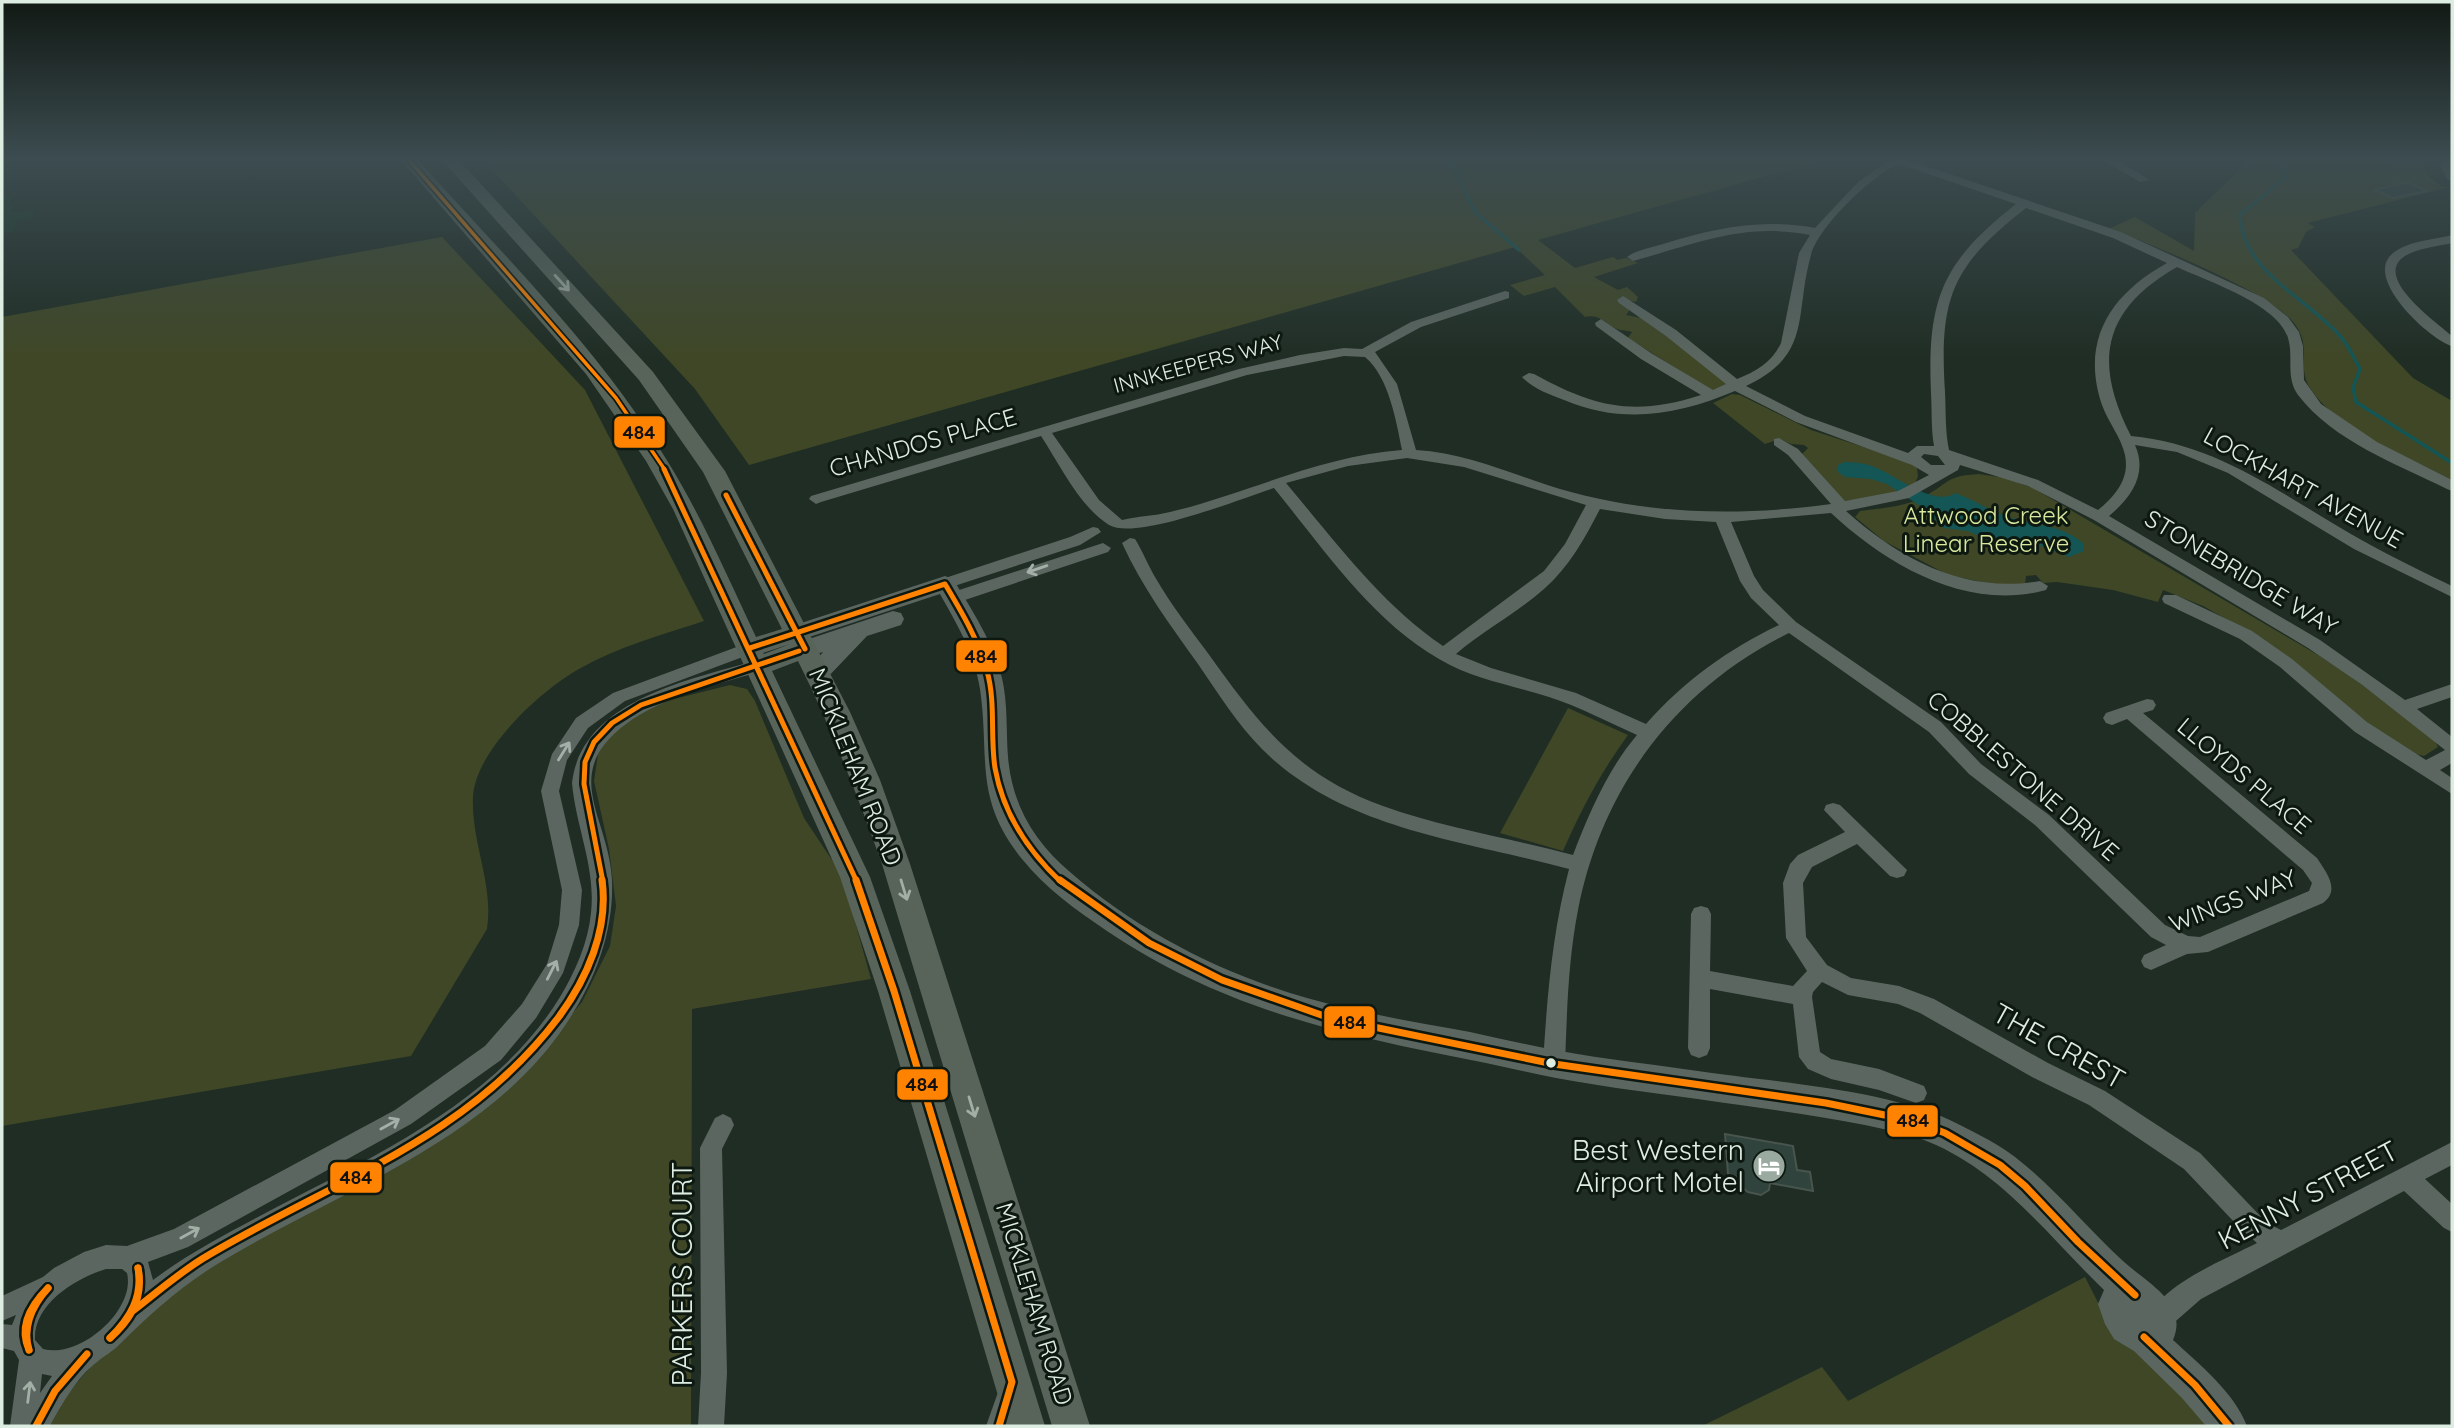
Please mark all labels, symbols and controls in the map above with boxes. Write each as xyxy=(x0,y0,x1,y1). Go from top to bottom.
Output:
one-way arrow xyxy=(553,274,569,292)
street label: INNKEEPERS WAY xyxy=(1110,328,1285,398)
street label: CHANDOS PLACE xyxy=(826,401,1020,483)
line badge: 484 xyxy=(613,415,666,449)
text: 484 xyxy=(623,420,655,444)
street label: LOCKHART AVENUE xyxy=(2198,420,2408,554)
park label: Attwood Creek Linear Reserve xyxy=(1903,500,2069,558)
street label: STONEBRIDGE WAY xyxy=(2140,503,2343,641)
one-way arrow xyxy=(1027,563,1049,576)
line badge: 484 xyxy=(955,639,1008,673)
text: 484 xyxy=(965,644,997,668)
street label: MICKLEHAM ROAD xyxy=(803,664,909,870)
street label: COBBLESTONE DRIVE xyxy=(1922,684,2126,867)
street label: LLOYDS PLACE xyxy=(2172,711,2318,840)
one-way arrow xyxy=(557,742,571,762)
street label: WINGS WAY xyxy=(2165,862,2301,938)
one-way arrow xyxy=(898,879,911,901)
one-way arrow xyxy=(546,961,560,981)
street label: THE CREST xyxy=(1987,995,2132,1096)
line badge: 484 xyxy=(1323,1005,1376,1039)
text: 484 xyxy=(1334,1010,1366,1034)
unlabelled marker xyxy=(1544,1056,1558,1070)
line badge: 484 xyxy=(896,1068,949,1101)
text: 484 xyxy=(906,1072,938,1096)
one-way arrow xyxy=(966,1096,979,1118)
line badge: 484 xyxy=(1886,1104,1939,1138)
text: 484 xyxy=(1897,1108,1929,1132)
one-way arrow xyxy=(379,1117,400,1130)
place label: Best Western Airport Motel xyxy=(1572,1132,1744,1199)
street label: KENNY STREET xyxy=(2212,1132,2404,1257)
hotel icon: Best Western Airport Motel xyxy=(1750,1147,1788,1185)
line badge: 484 xyxy=(329,1161,383,1194)
street label: PARKERS COURT xyxy=(664,1162,699,1386)
text: 484 xyxy=(340,1165,372,1189)
street label: MICKLEHAM ROAD xyxy=(990,1199,1080,1409)
one-way arrow xyxy=(180,1226,200,1240)
one-way arrow xyxy=(22,1381,35,1404)

